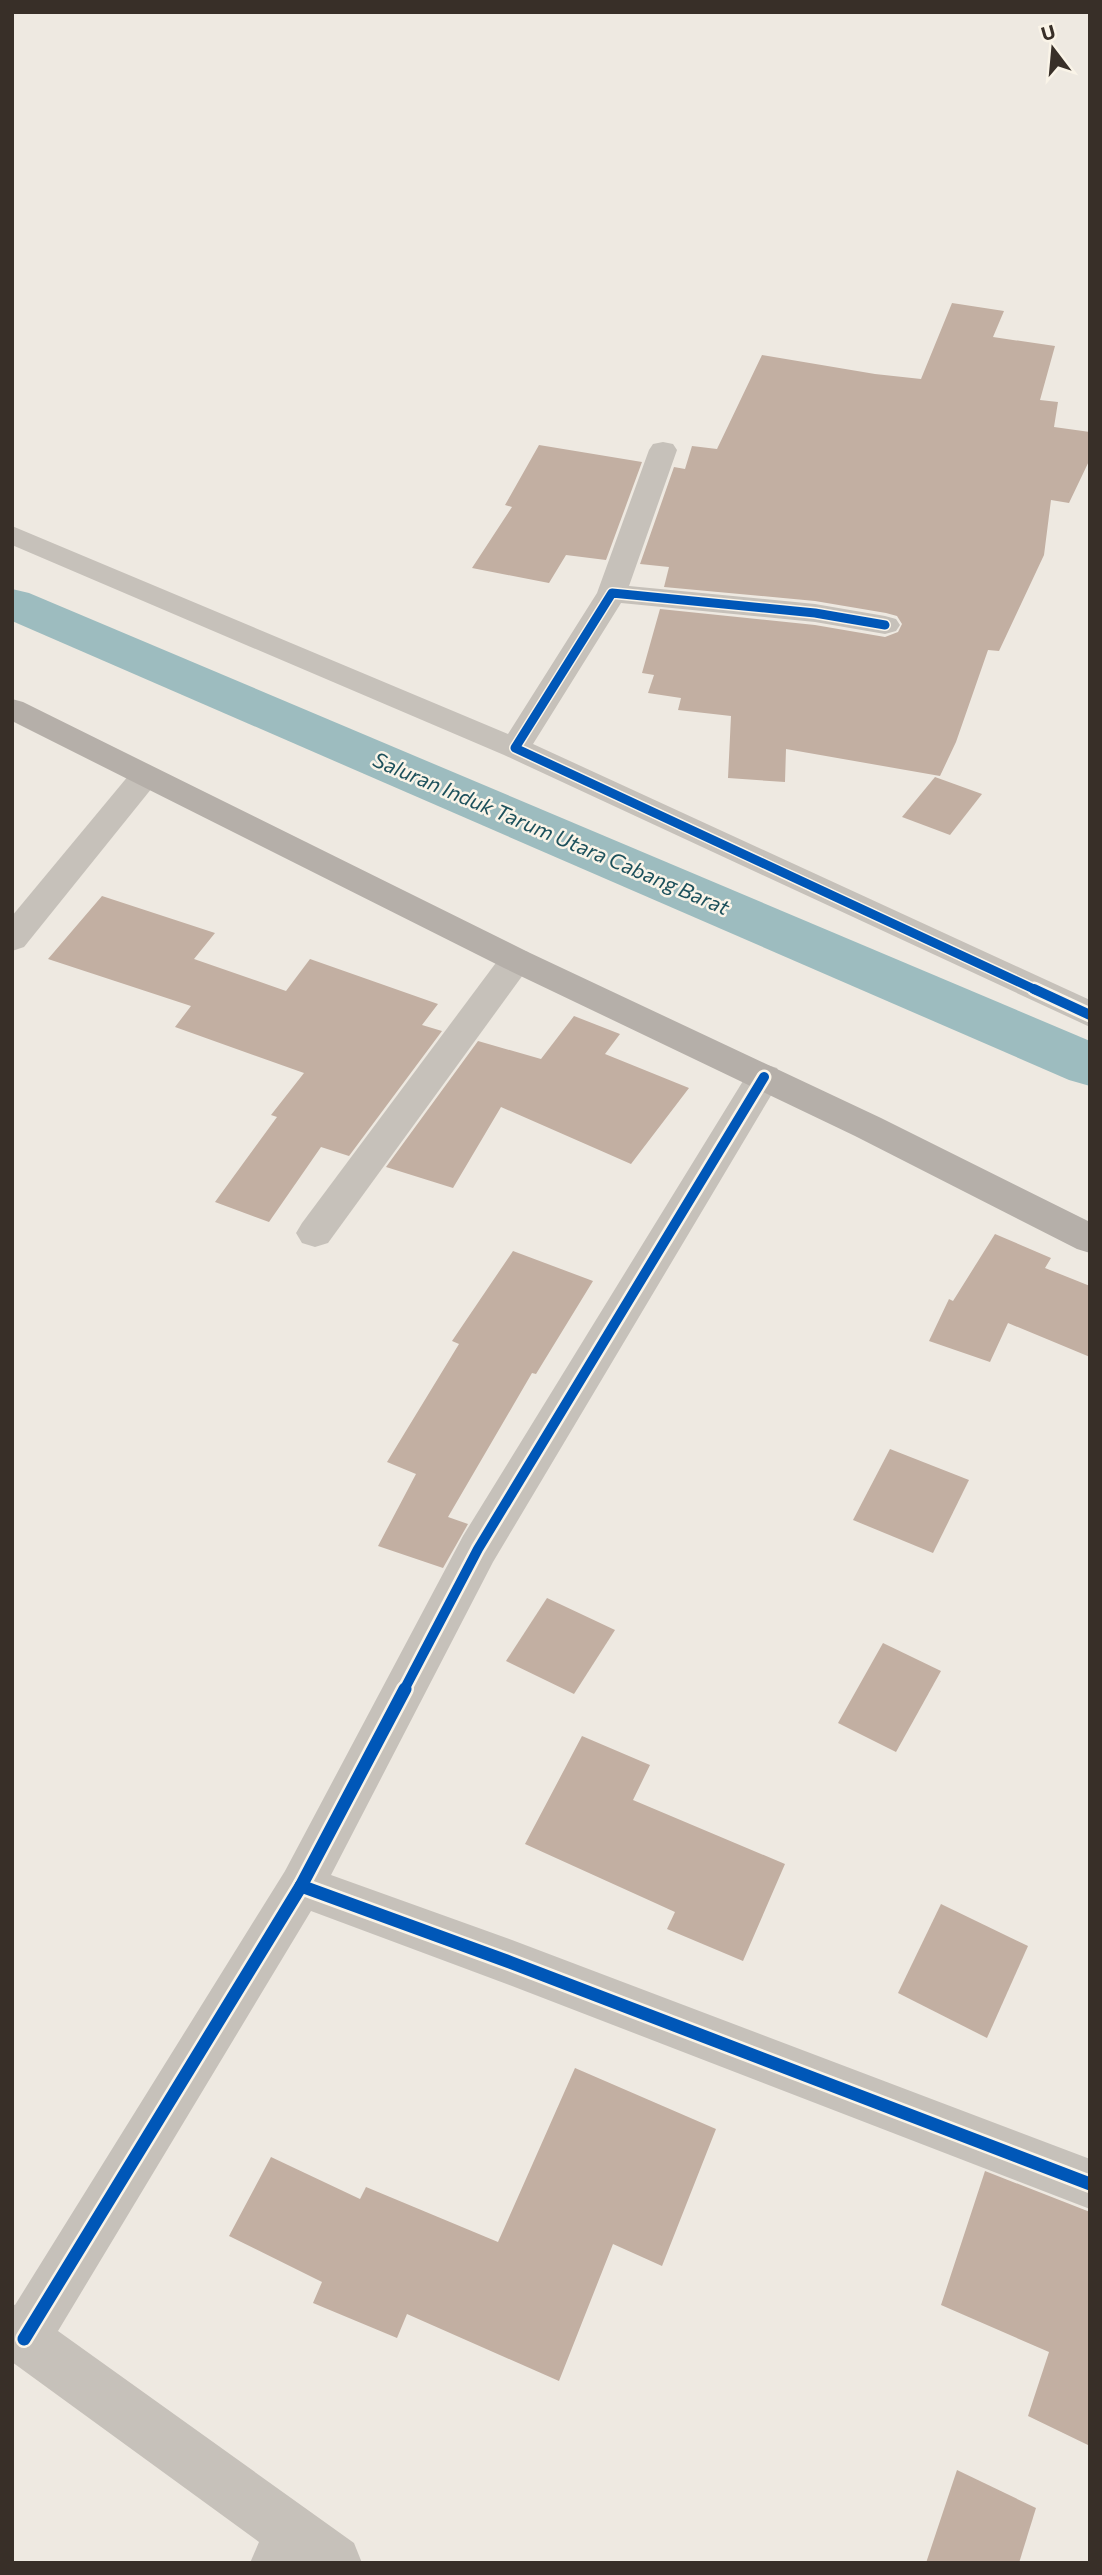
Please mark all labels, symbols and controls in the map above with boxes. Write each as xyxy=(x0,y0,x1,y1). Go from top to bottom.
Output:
north arrow xyxy=(1018,14,1088,84)
text: U xyxy=(1038,19,1058,45)
water label: Saluran Induk Tarum Utara Cabang Barat xyxy=(370,746,734,919)

